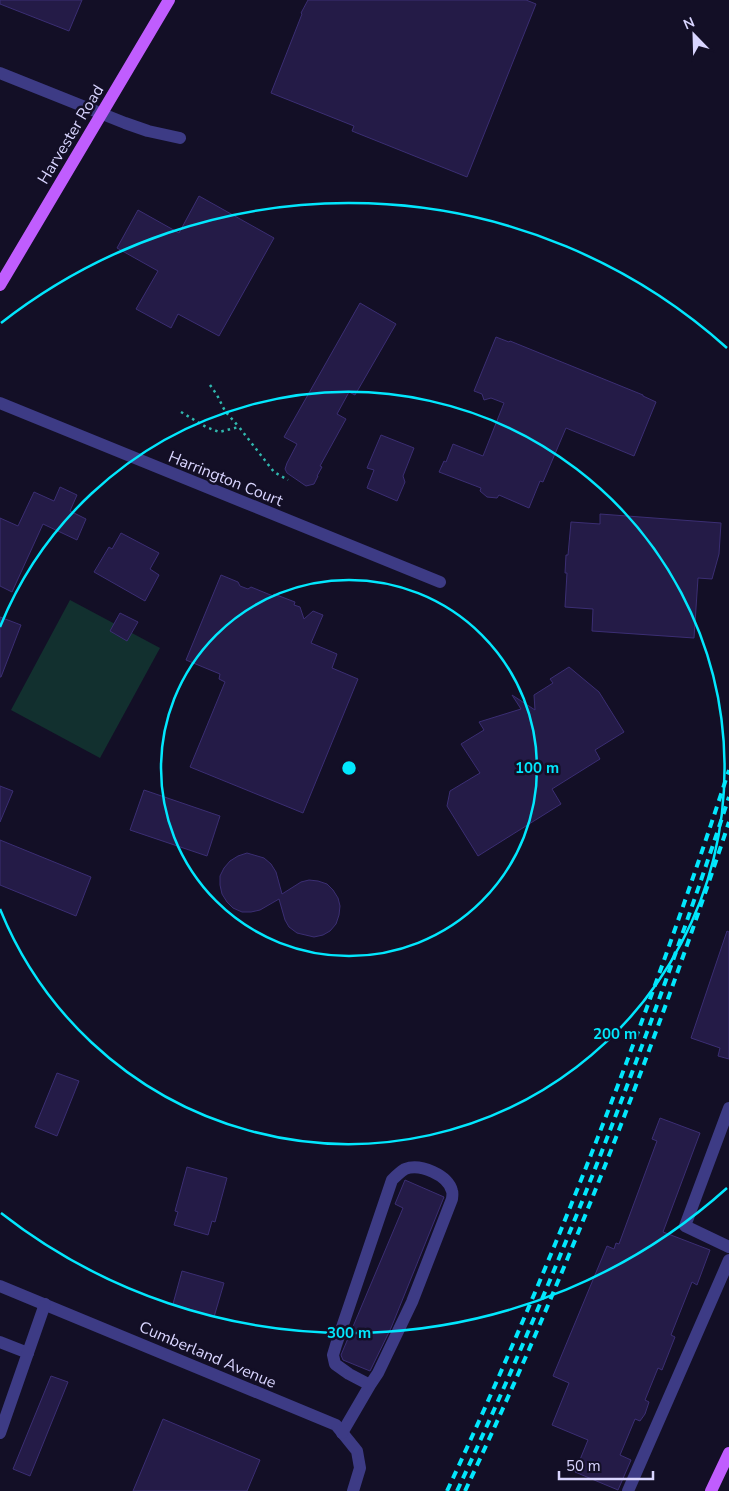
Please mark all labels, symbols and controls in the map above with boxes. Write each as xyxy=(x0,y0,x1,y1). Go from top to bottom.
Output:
north arrow xyxy=(669,10,719,60)
text: N xyxy=(681,13,698,34)
street label: Harvester Road xyxy=(33,81,109,188)
street label: Harrington Court xyxy=(165,446,287,512)
text: 100 m xyxy=(515,758,559,778)
centre of rings xyxy=(340,759,358,777)
text: 200 m xyxy=(593,1024,637,1044)
street label: Cumberland Avenue xyxy=(136,1316,280,1394)
text: 300 m xyxy=(327,1323,371,1343)
scale bar xyxy=(559,1448,653,1480)
text: 50 m xyxy=(566,1456,601,1476)

